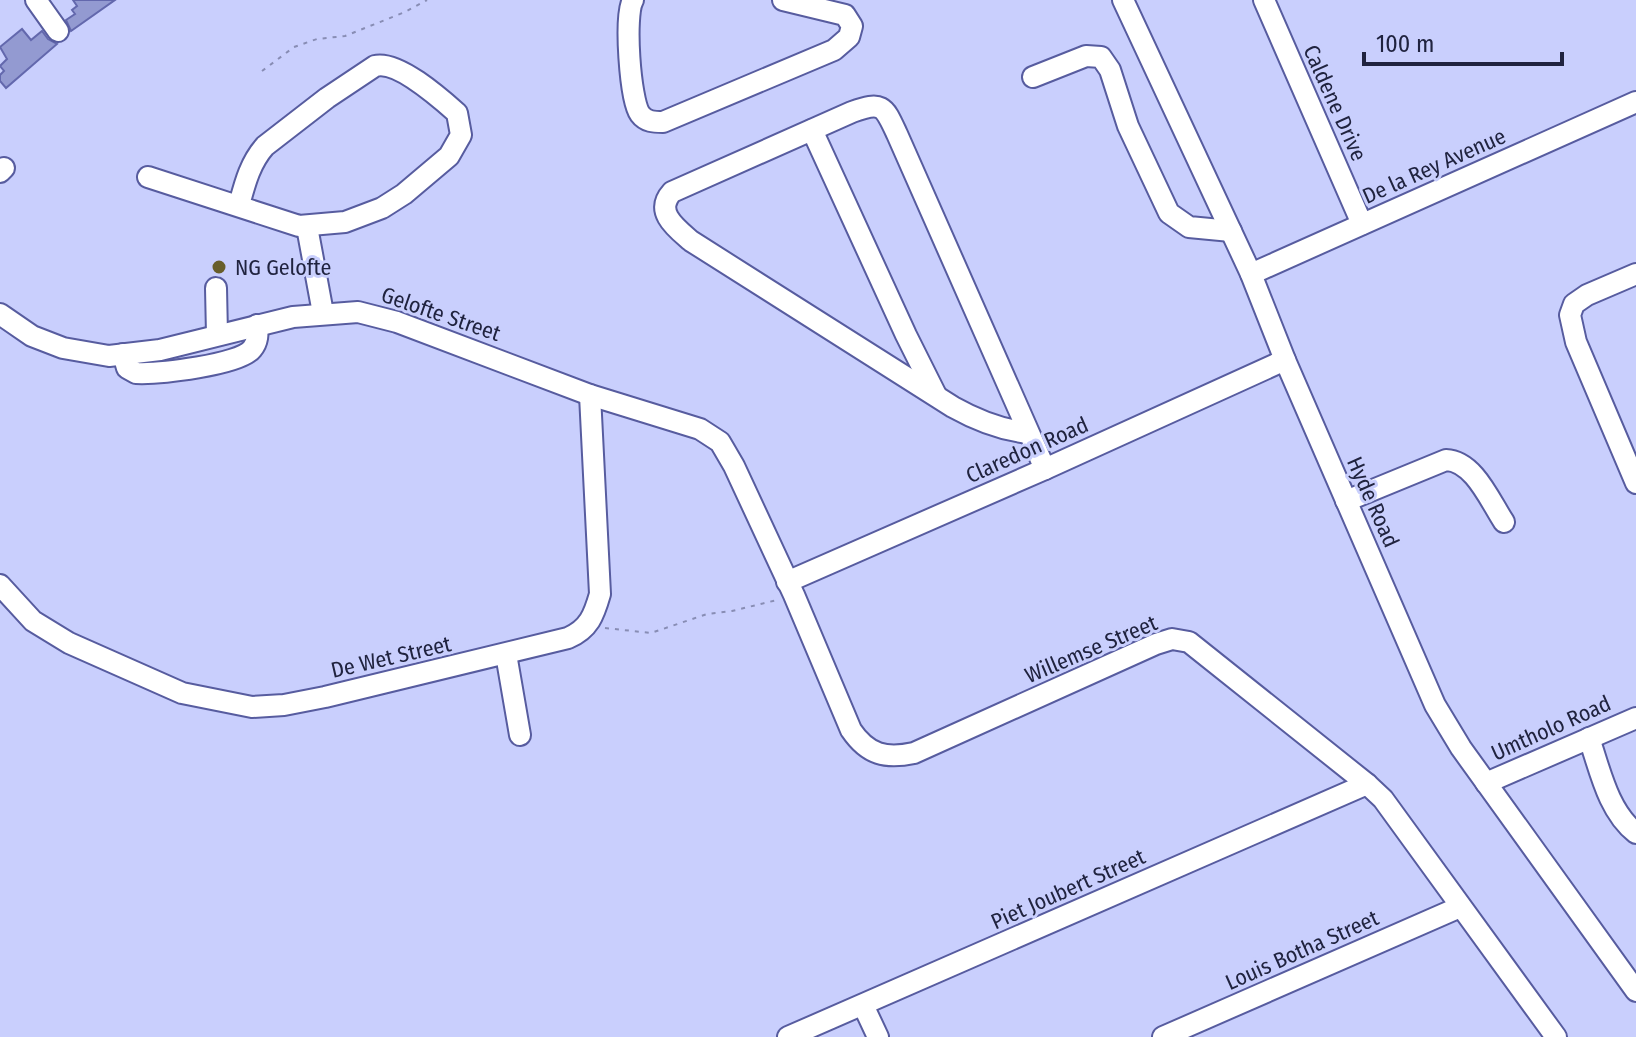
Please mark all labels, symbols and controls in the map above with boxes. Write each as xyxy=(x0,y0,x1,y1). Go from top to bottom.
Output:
scale bar xyxy=(1364,16,1562,66)
text: 100 m xyxy=(1376,30,1434,58)
street label: Caldene Drive xyxy=(1297,41,1373,165)
street label: De la Rey Avenue xyxy=(1358,122,1510,210)
place label: NG Gelofte xyxy=(235,254,331,281)
marker: NG Gelofte xyxy=(210,258,228,276)
street label: Gelofte Street xyxy=(378,281,505,347)
street label: Claredon Road xyxy=(962,411,1092,489)
street label: Hyde Road xyxy=(1341,452,1405,552)
street label: Willemse Street xyxy=(1021,609,1162,689)
street label: De Wet Street xyxy=(328,630,454,684)
street label: Umtholo Road xyxy=(1487,690,1615,766)
street label: Piet Joubert Street xyxy=(987,843,1150,935)
street label: Louis Botha Street xyxy=(1221,904,1384,996)

